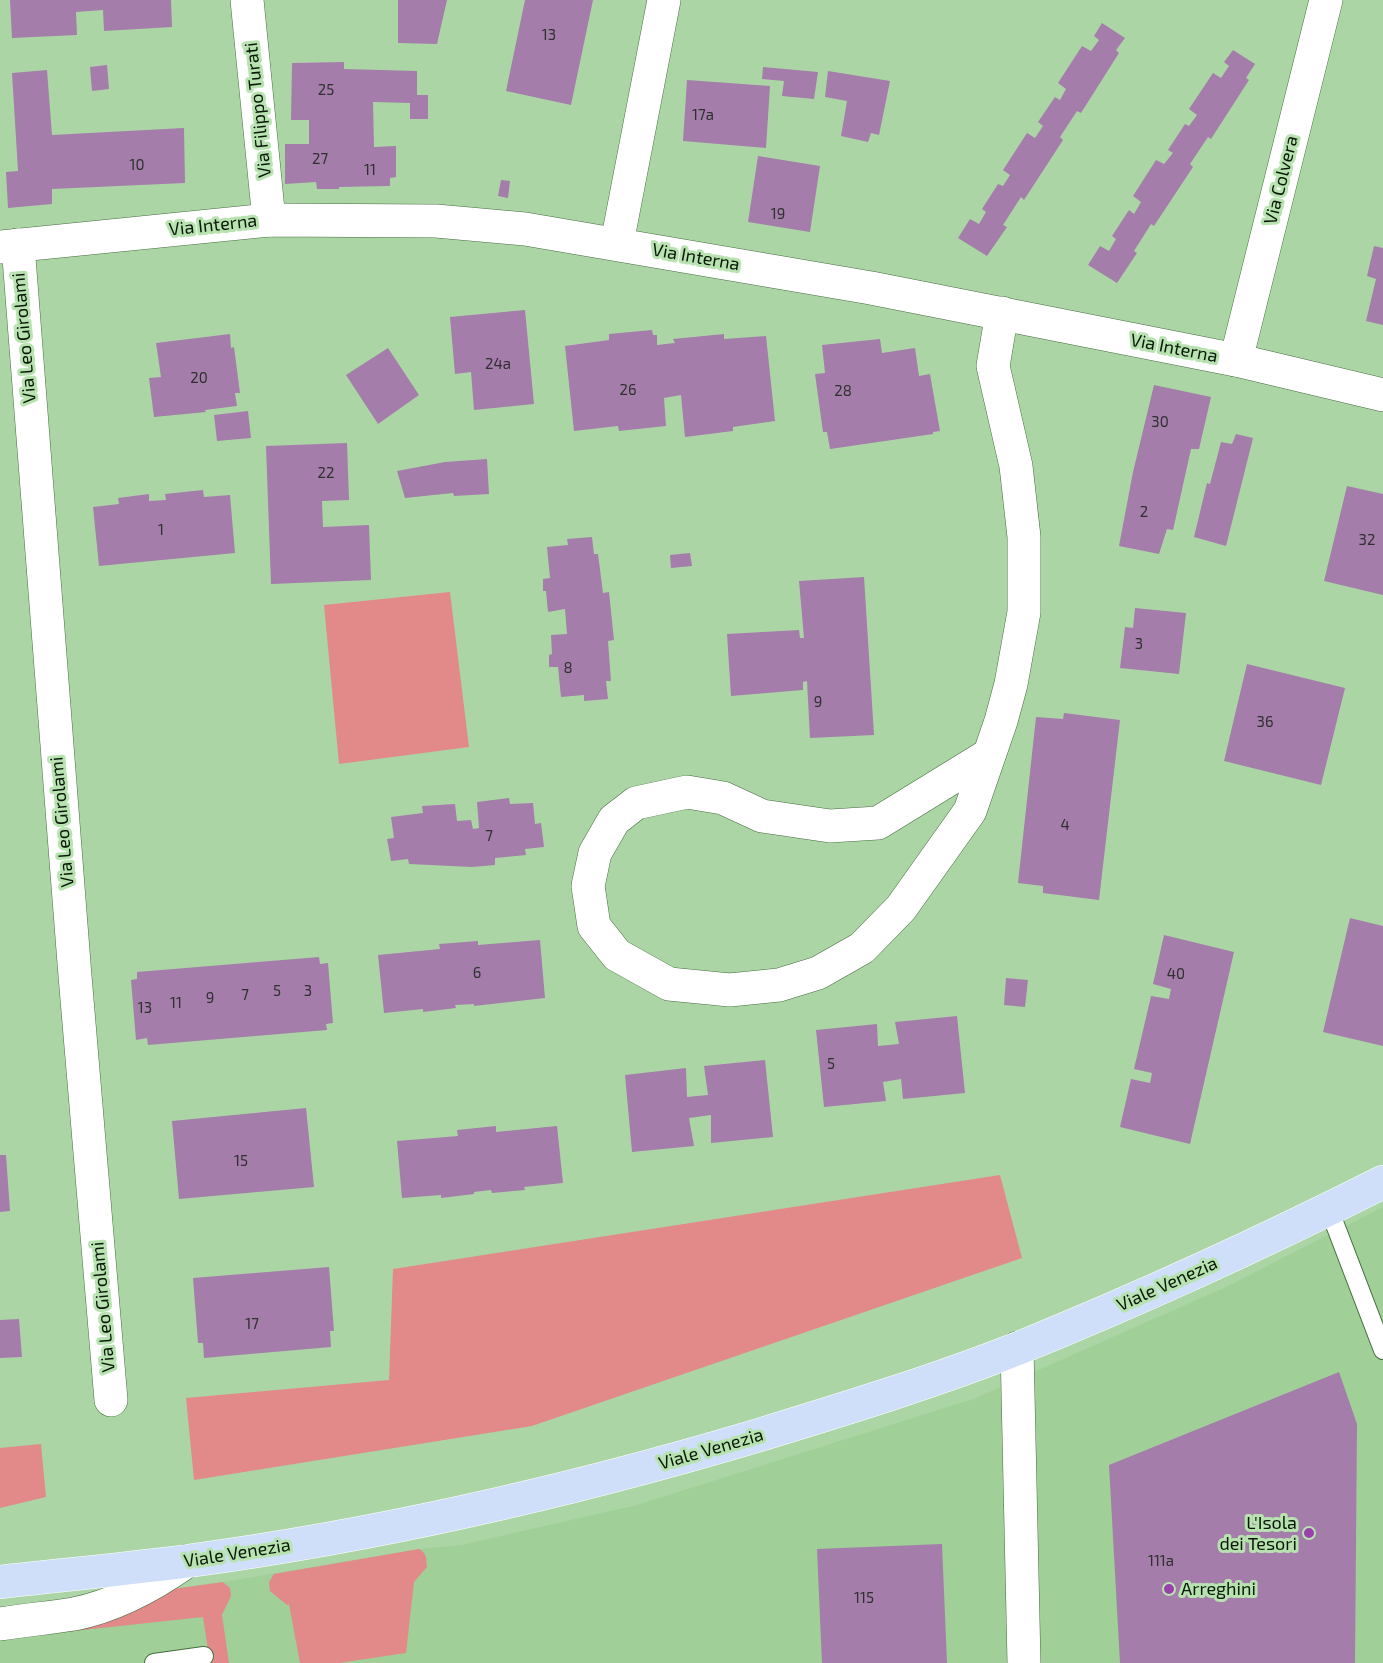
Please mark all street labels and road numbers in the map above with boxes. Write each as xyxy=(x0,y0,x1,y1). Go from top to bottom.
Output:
street label: Via Filippo Turati xyxy=(240,41,276,179)
street label: Via Colvera xyxy=(1260,133,1302,227)
street label: Via Interna xyxy=(168,210,258,240)
street label: Via Interna xyxy=(651,239,741,275)
street label: Via Leo Girolami xyxy=(8,272,40,404)
street label: Via Interna xyxy=(1128,329,1220,367)
street label: Via Leo Girolami xyxy=(46,756,78,888)
street label: Via Leo Girolami xyxy=(87,1241,119,1373)
street label: Viale Venezia xyxy=(1113,1252,1221,1316)
street label: Viale Venezia xyxy=(656,1424,766,1474)
street label: Viale Venezia xyxy=(182,1534,292,1572)

